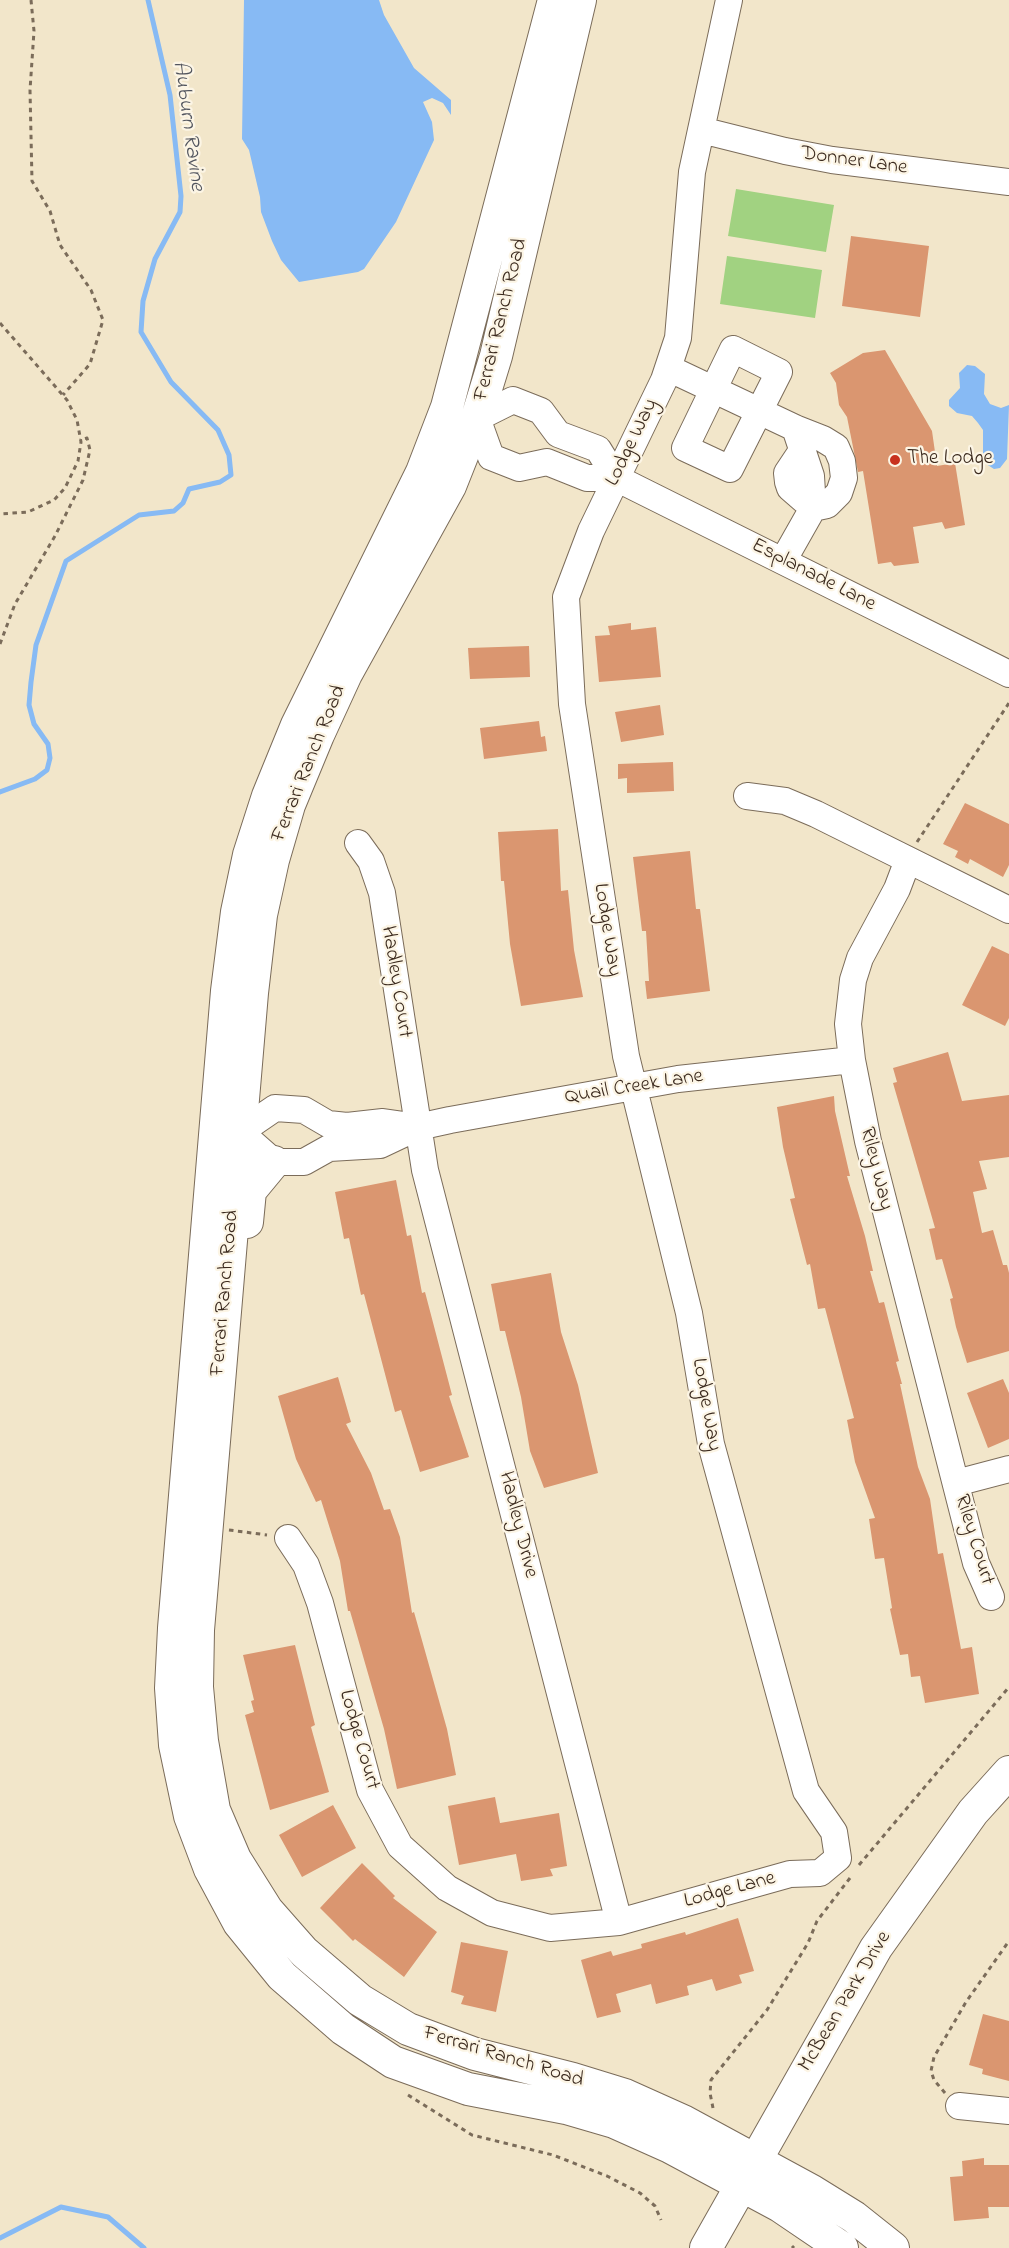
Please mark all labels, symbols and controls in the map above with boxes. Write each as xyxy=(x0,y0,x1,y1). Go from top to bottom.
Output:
water label: Auburn Ravine xyxy=(165,60,209,192)
street label: Donner Lane xyxy=(799,142,909,182)
street label: Ferrari Ranch Road xyxy=(470,236,534,404)
street label: Lodge Way xyxy=(601,395,665,491)
place label: The Lodge xyxy=(907,447,993,473)
marker: The Lodge xyxy=(888,453,902,467)
street label: Esplanade Lane xyxy=(747,534,879,618)
street label: Ferrari Ranch Road xyxy=(267,682,353,846)
street label: Lodge Way xyxy=(586,882,626,978)
street label: Hadley Court xyxy=(374,924,416,1040)
street label: Quail Creek Lane xyxy=(563,1065,705,1111)
street label: Riley Way xyxy=(853,1125,897,1213)
street label: Ferrari Ranch Road xyxy=(206,1209,246,1377)
street label: Lodge Way xyxy=(684,1357,726,1453)
street label: Hadley Drive xyxy=(492,1469,542,1581)
street label: Riley Court xyxy=(947,1492,999,1588)
street label: Lodge Court xyxy=(332,1687,384,1793)
street label: Lodge Lane xyxy=(682,1867,778,1915)
street label: McBean Park Drive xyxy=(794,1927,898,2077)
street label: Ferrari Ranch Road xyxy=(420,2022,586,2094)

